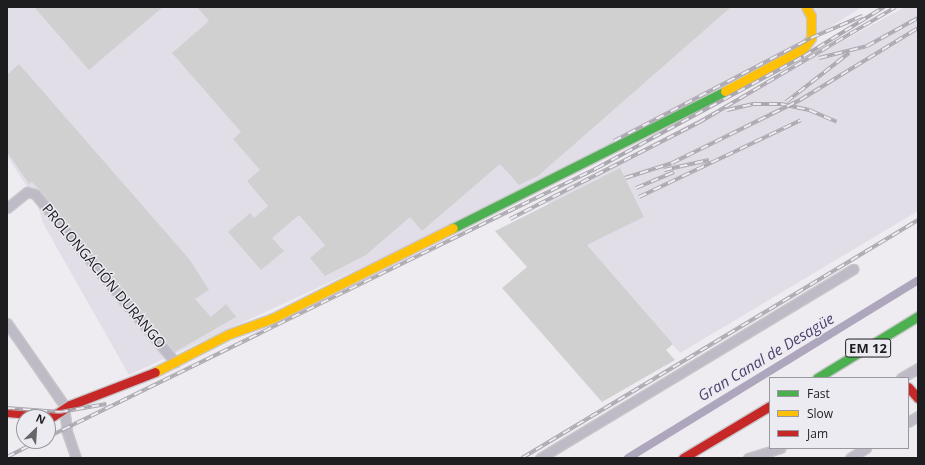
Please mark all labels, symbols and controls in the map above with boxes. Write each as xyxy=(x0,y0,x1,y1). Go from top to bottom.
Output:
street label: PROLONGACIÓN DURANGO xyxy=(39,201,169,351)
water label: Gran Canal de Desagüe xyxy=(695,309,837,405)
road number: EM 12 xyxy=(845,337,891,359)
legend xyxy=(769,377,909,449)
text: Fast xyxy=(807,385,830,402)
text: Slow xyxy=(807,405,833,422)
north arrow xyxy=(16,409,56,449)
text: N xyxy=(34,410,48,427)
text: Jam xyxy=(807,425,828,442)

